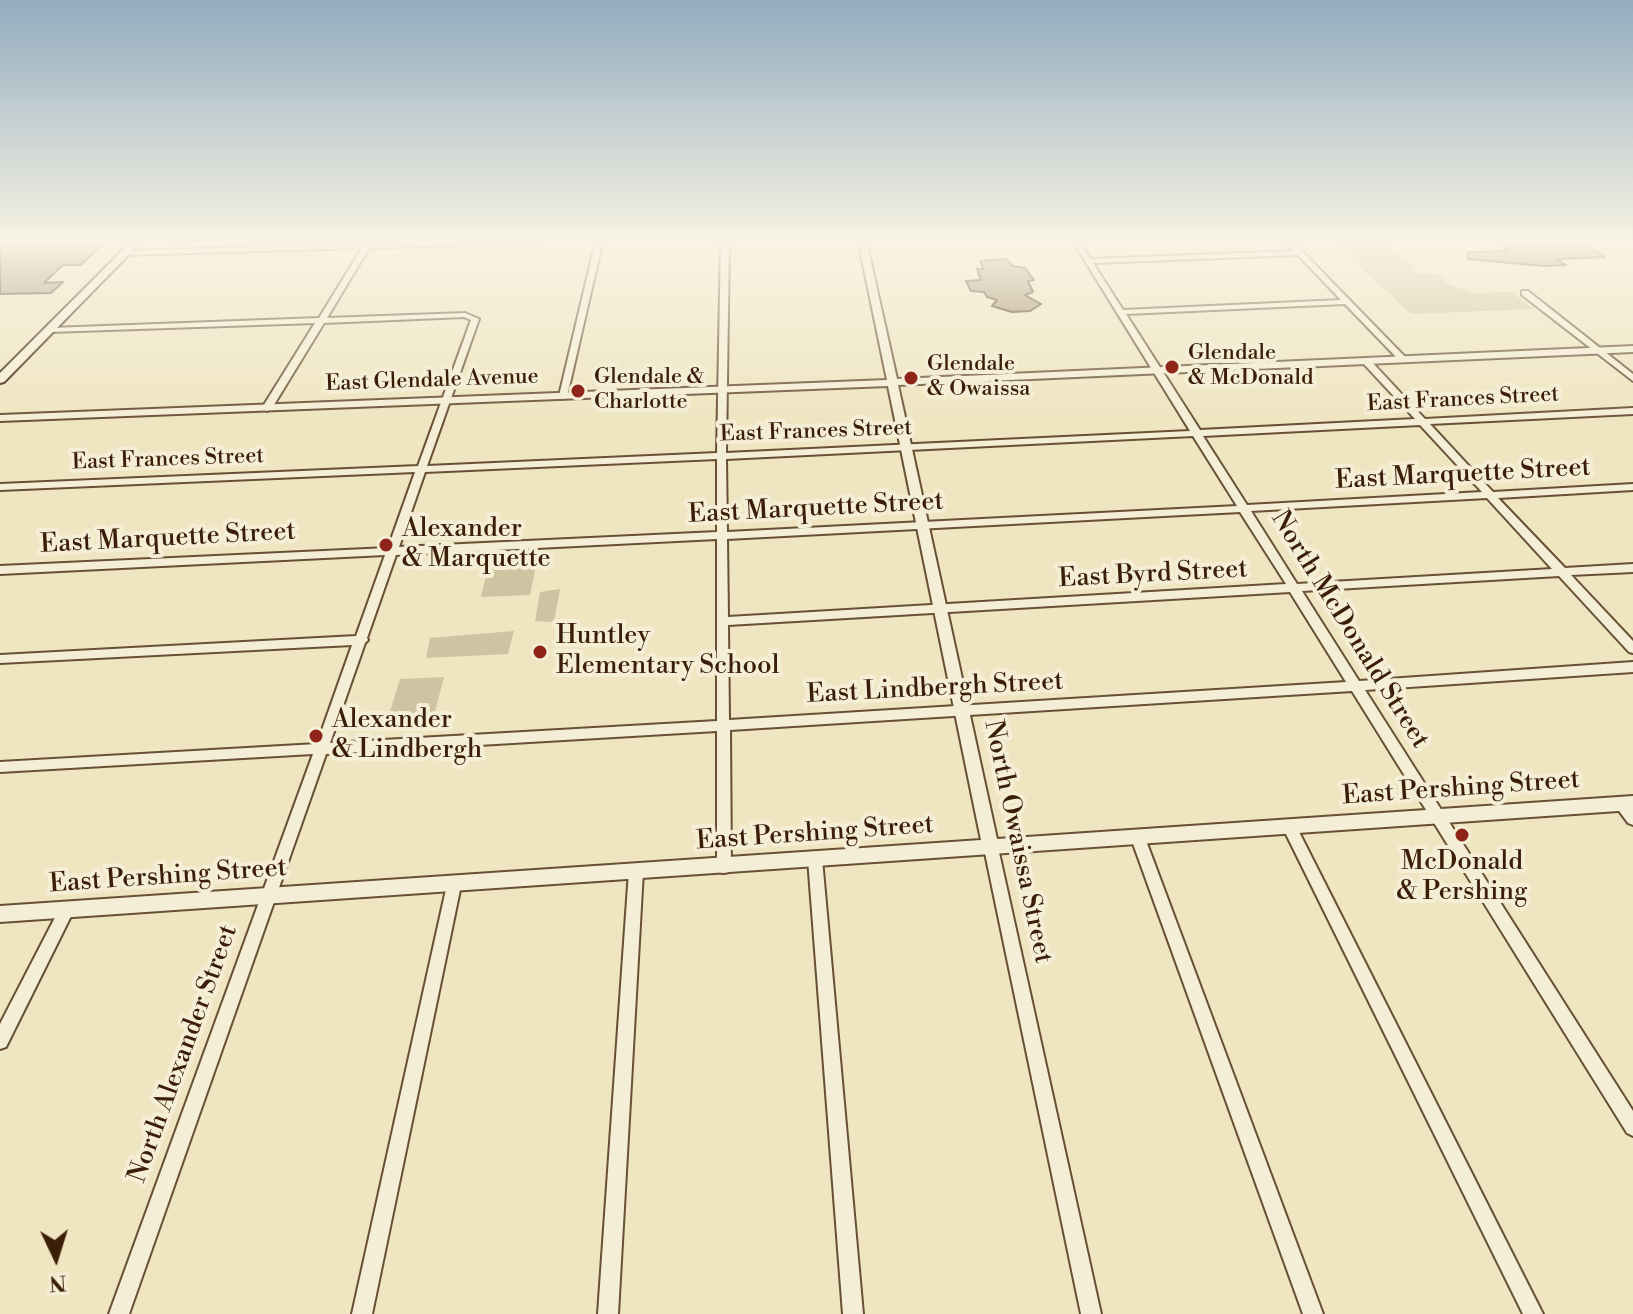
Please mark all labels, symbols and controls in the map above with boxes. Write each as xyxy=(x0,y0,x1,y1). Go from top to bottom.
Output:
place label: Glendale & McDonald xyxy=(1188,341,1313,392)
place label: Glendale & Owaissa xyxy=(927,352,1030,404)
marker: Glendale & McDonald xyxy=(1163,358,1181,376)
street label: East Glendale Avenue xyxy=(325,364,539,398)
place label: Glendale & Charlotte xyxy=(594,365,704,416)
marker: Glendale & Owaissa xyxy=(902,369,920,387)
marker: Glendale & Charlotte xyxy=(569,382,587,400)
street label: East Frances Street xyxy=(1366,382,1560,418)
street label: East Frances Street xyxy=(719,415,913,449)
street label: East Frances Street xyxy=(71,443,265,477)
street label: East Marquette Street xyxy=(1334,453,1592,497)
street label: East Marquette Street xyxy=(687,487,945,531)
street label: North McDonald Street xyxy=(1263,506,1435,754)
place label: Alexander & Marquette xyxy=(402,514,551,576)
street label: East Marquette Street xyxy=(39,517,297,561)
marker: Alexander & Marquette xyxy=(377,536,395,554)
street label: East Byrd Street xyxy=(1058,554,1248,596)
place label: Huntley Elementary School xyxy=(556,621,779,682)
marker: Huntley Elementary School xyxy=(531,643,549,661)
street label: East Lindbergh Street xyxy=(806,667,1064,711)
place label: Alexander & Lindbergh xyxy=(332,705,482,766)
street label: North Owaissa Street xyxy=(976,717,1058,967)
marker: Alexander & Lindbergh xyxy=(307,727,325,745)
street label: East Pershing Street xyxy=(1341,765,1581,813)
street label: East Pershing Street xyxy=(695,810,935,858)
marker: McDonald & Pershing xyxy=(1453,826,1471,844)
place label: McDonald & Pershing xyxy=(1396,847,1528,908)
street label: East Pershing Street xyxy=(48,853,288,901)
street label: North Alexander Street xyxy=(123,921,245,1187)
north arrow xyxy=(16,1218,96,1298)
text: N xyxy=(48,1268,67,1297)

